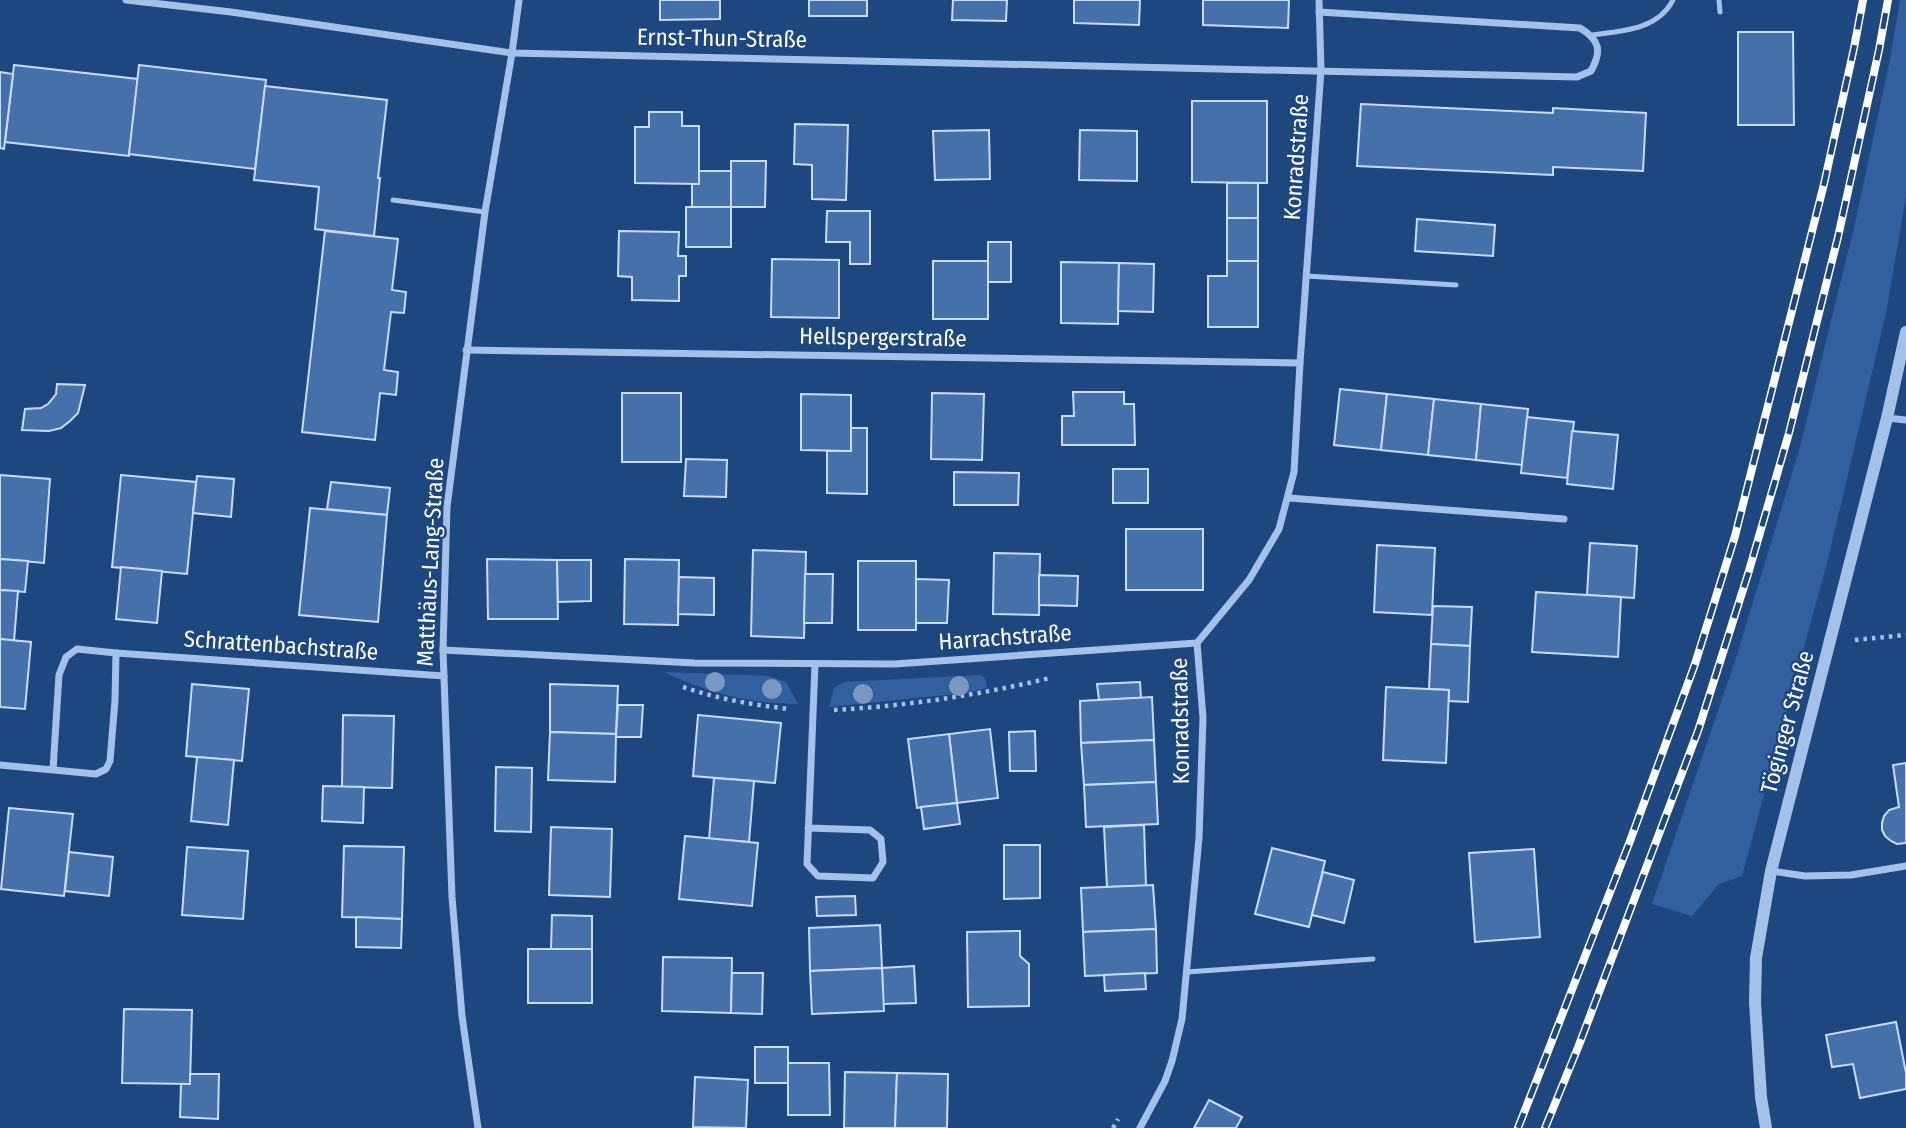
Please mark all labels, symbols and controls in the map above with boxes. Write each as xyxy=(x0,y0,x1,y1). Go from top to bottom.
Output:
street label: Ernst-Thun-Straße xyxy=(637,23,807,53)
street label: Konradstraße xyxy=(1278,93,1314,221)
street label: Hellspergerstraße xyxy=(799,322,967,352)
street label: Matthäus-Lang-Straße xyxy=(411,457,449,667)
street label: Harrachstraße xyxy=(937,618,1073,656)
street label: Schrattenbachstraße xyxy=(183,624,379,666)
street label: Töginger Straße xyxy=(1755,648,1819,796)
street label: Konradstraße xyxy=(1165,657,1195,785)

